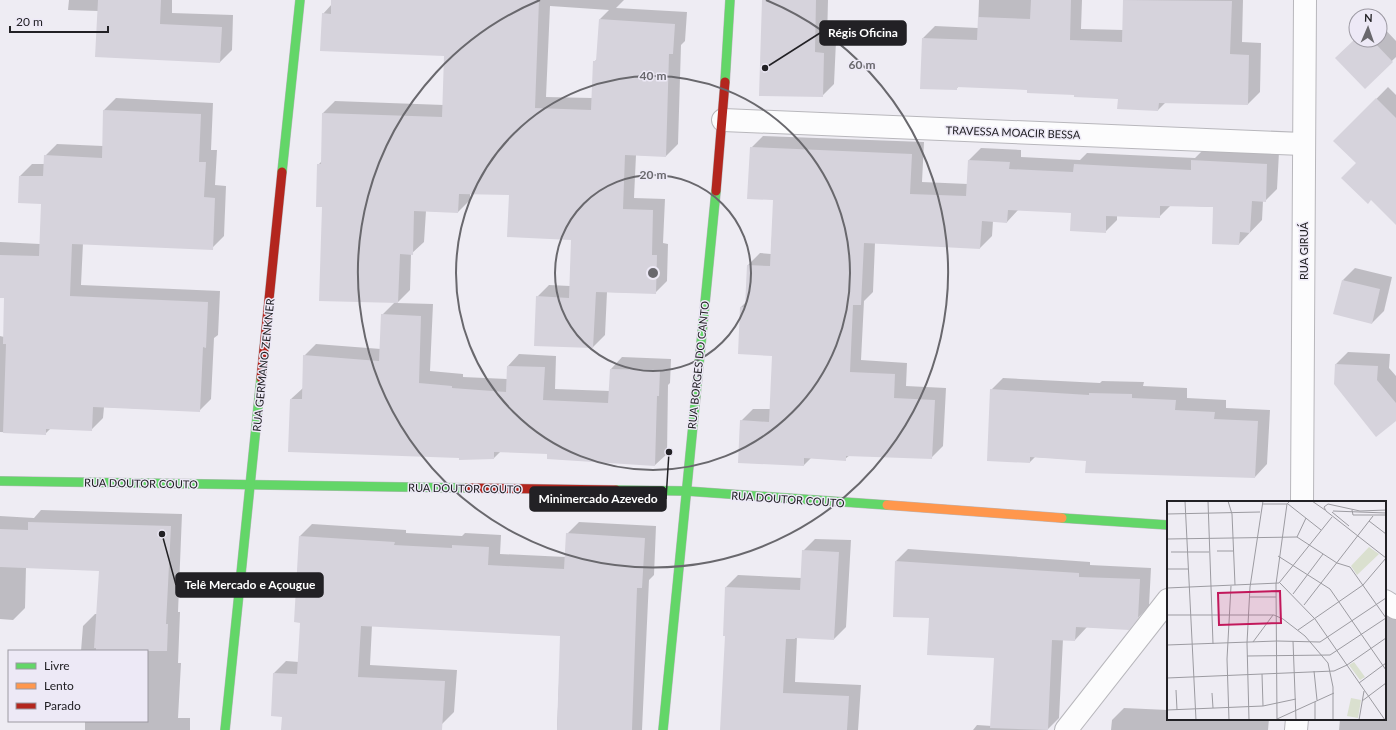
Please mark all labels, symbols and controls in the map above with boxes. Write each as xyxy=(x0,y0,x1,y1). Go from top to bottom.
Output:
scale bar xyxy=(10,8,108,34)
north arrow xyxy=(1348,8,1388,48)
text: N xyxy=(1364,11,1373,24)
text: 20 m xyxy=(16,14,43,29)
callout: Régis Oficina xyxy=(820,21,906,45)
text: Régis Oficina xyxy=(828,25,898,40)
text: 60 m xyxy=(849,57,875,72)
text: 40 m xyxy=(640,68,666,83)
street label: TRAVESSA MOACIR BESSA xyxy=(946,123,1081,141)
text: 20 m xyxy=(640,167,666,182)
street label: RUA GIRUÁ xyxy=(1297,221,1310,280)
centre of rings xyxy=(646,266,660,280)
street label: RUA GERMANO ZENKNER xyxy=(250,298,276,432)
street label: RUA BORGES DO CANTO xyxy=(685,300,711,430)
street label: RUA DOUTOR COUTO xyxy=(84,476,198,490)
street label: RUA DOUTOR COUTO xyxy=(408,481,522,495)
callout: Minimercado Azevedo xyxy=(530,487,666,511)
street label: RUA DOUTOR COUTO xyxy=(731,489,845,509)
text: Minimercado Azevedo xyxy=(538,491,658,506)
inset map xyxy=(1167,501,1386,720)
callout: Telê Mercado e Açougue xyxy=(176,573,323,597)
text: Telê Mercado e Açougue xyxy=(185,577,316,592)
legend xyxy=(8,650,148,722)
text: Livre xyxy=(44,658,70,673)
text: Lento xyxy=(44,678,74,693)
text: Parado xyxy=(44,698,81,713)

